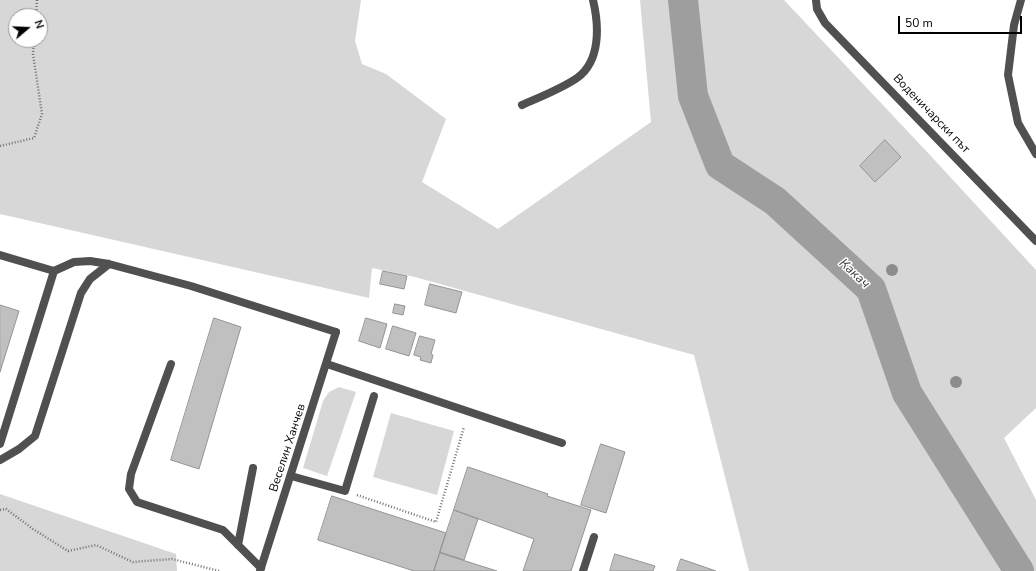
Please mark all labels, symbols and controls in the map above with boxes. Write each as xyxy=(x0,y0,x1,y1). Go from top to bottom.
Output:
north arrow xyxy=(8,8,48,48)
scale bar xyxy=(900,8,1024,34)
text: 50 m xyxy=(905,15,933,31)
text: N xyxy=(30,18,47,31)
street label: Воденичарски път xyxy=(890,72,972,156)
water label: Какач xyxy=(835,256,873,292)
street label: Веселин Ханчев xyxy=(267,402,309,494)

